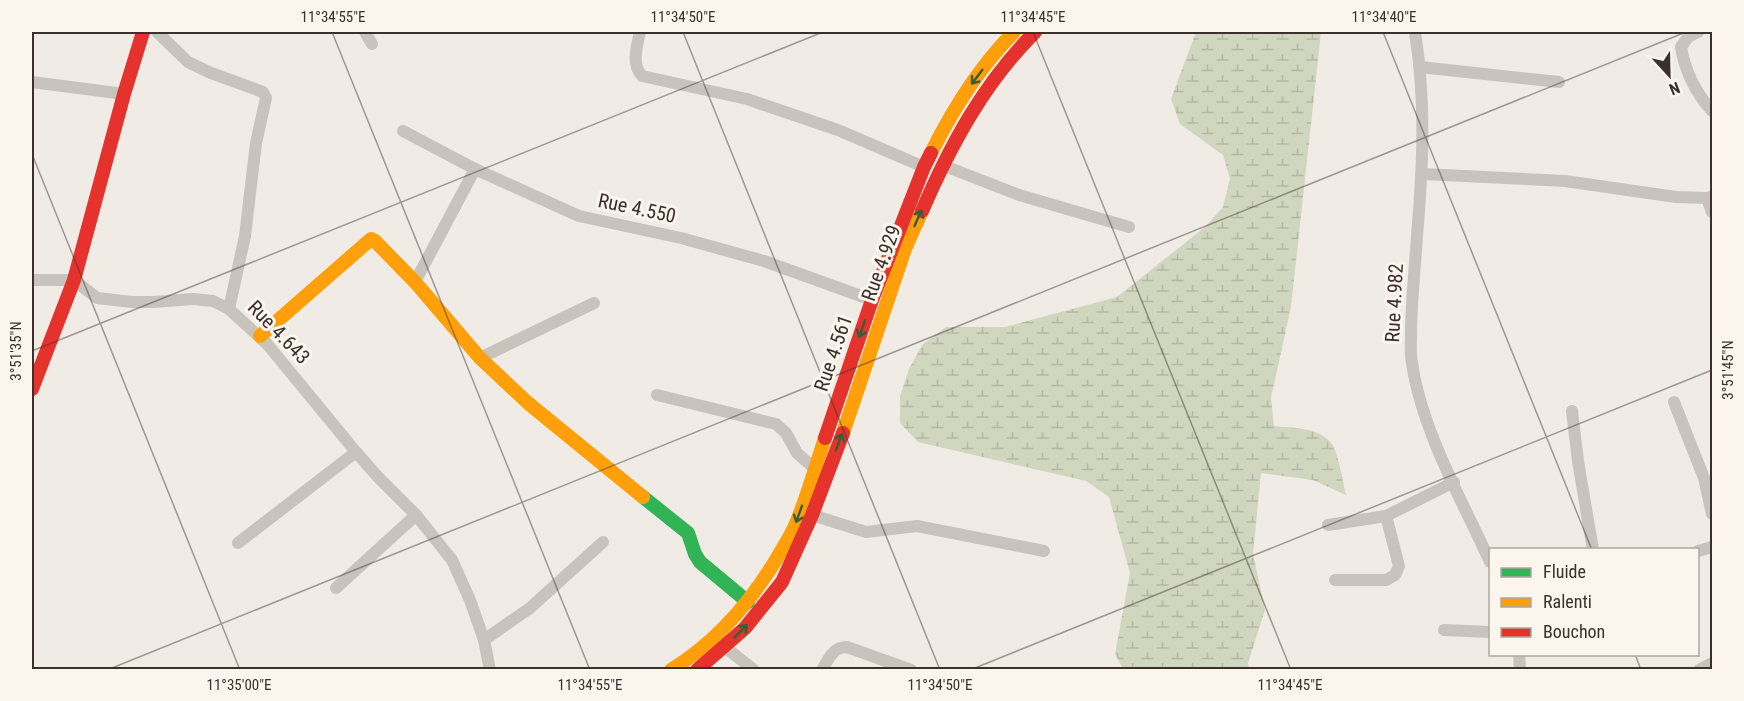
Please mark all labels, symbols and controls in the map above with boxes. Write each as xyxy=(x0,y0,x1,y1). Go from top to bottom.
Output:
text: 11°34'55"E xyxy=(301,8,365,26)
text: 11°34'50"E xyxy=(651,8,715,26)
text: 11°34'45"E xyxy=(1001,8,1065,26)
text: 11°34'40"E xyxy=(1352,8,1416,26)
north arrow xyxy=(1639,45,1699,105)
one-way arrow xyxy=(971,68,984,84)
text: N xyxy=(1666,78,1683,99)
street label: Rue 4.550 xyxy=(596,188,678,228)
one-way arrow xyxy=(913,210,925,228)
street label: Rue 4.929 xyxy=(856,222,906,304)
street label: Rue 4.982 xyxy=(1380,263,1408,343)
street label: Rue 4.643 xyxy=(243,295,315,369)
street label: Rue 4.561 xyxy=(809,312,857,394)
one-way arrow xyxy=(856,319,867,338)
text: 3°51'35"N xyxy=(7,321,25,381)
text: 3°51'45"N xyxy=(1719,340,1737,400)
one-way arrow xyxy=(835,433,846,451)
one-way arrow xyxy=(793,504,804,523)
legend xyxy=(1489,548,1699,656)
text: Fluide xyxy=(1543,561,1586,582)
text: Ralenti xyxy=(1543,591,1592,612)
text: Bouchon xyxy=(1543,621,1605,642)
one-way arrow xyxy=(734,624,749,639)
text: 11°35'00"E xyxy=(207,676,271,694)
text: 11°34'55"E xyxy=(558,676,622,694)
text: 11°34'50"E xyxy=(908,676,972,694)
text: 11°34'45"E xyxy=(1258,676,1322,694)

